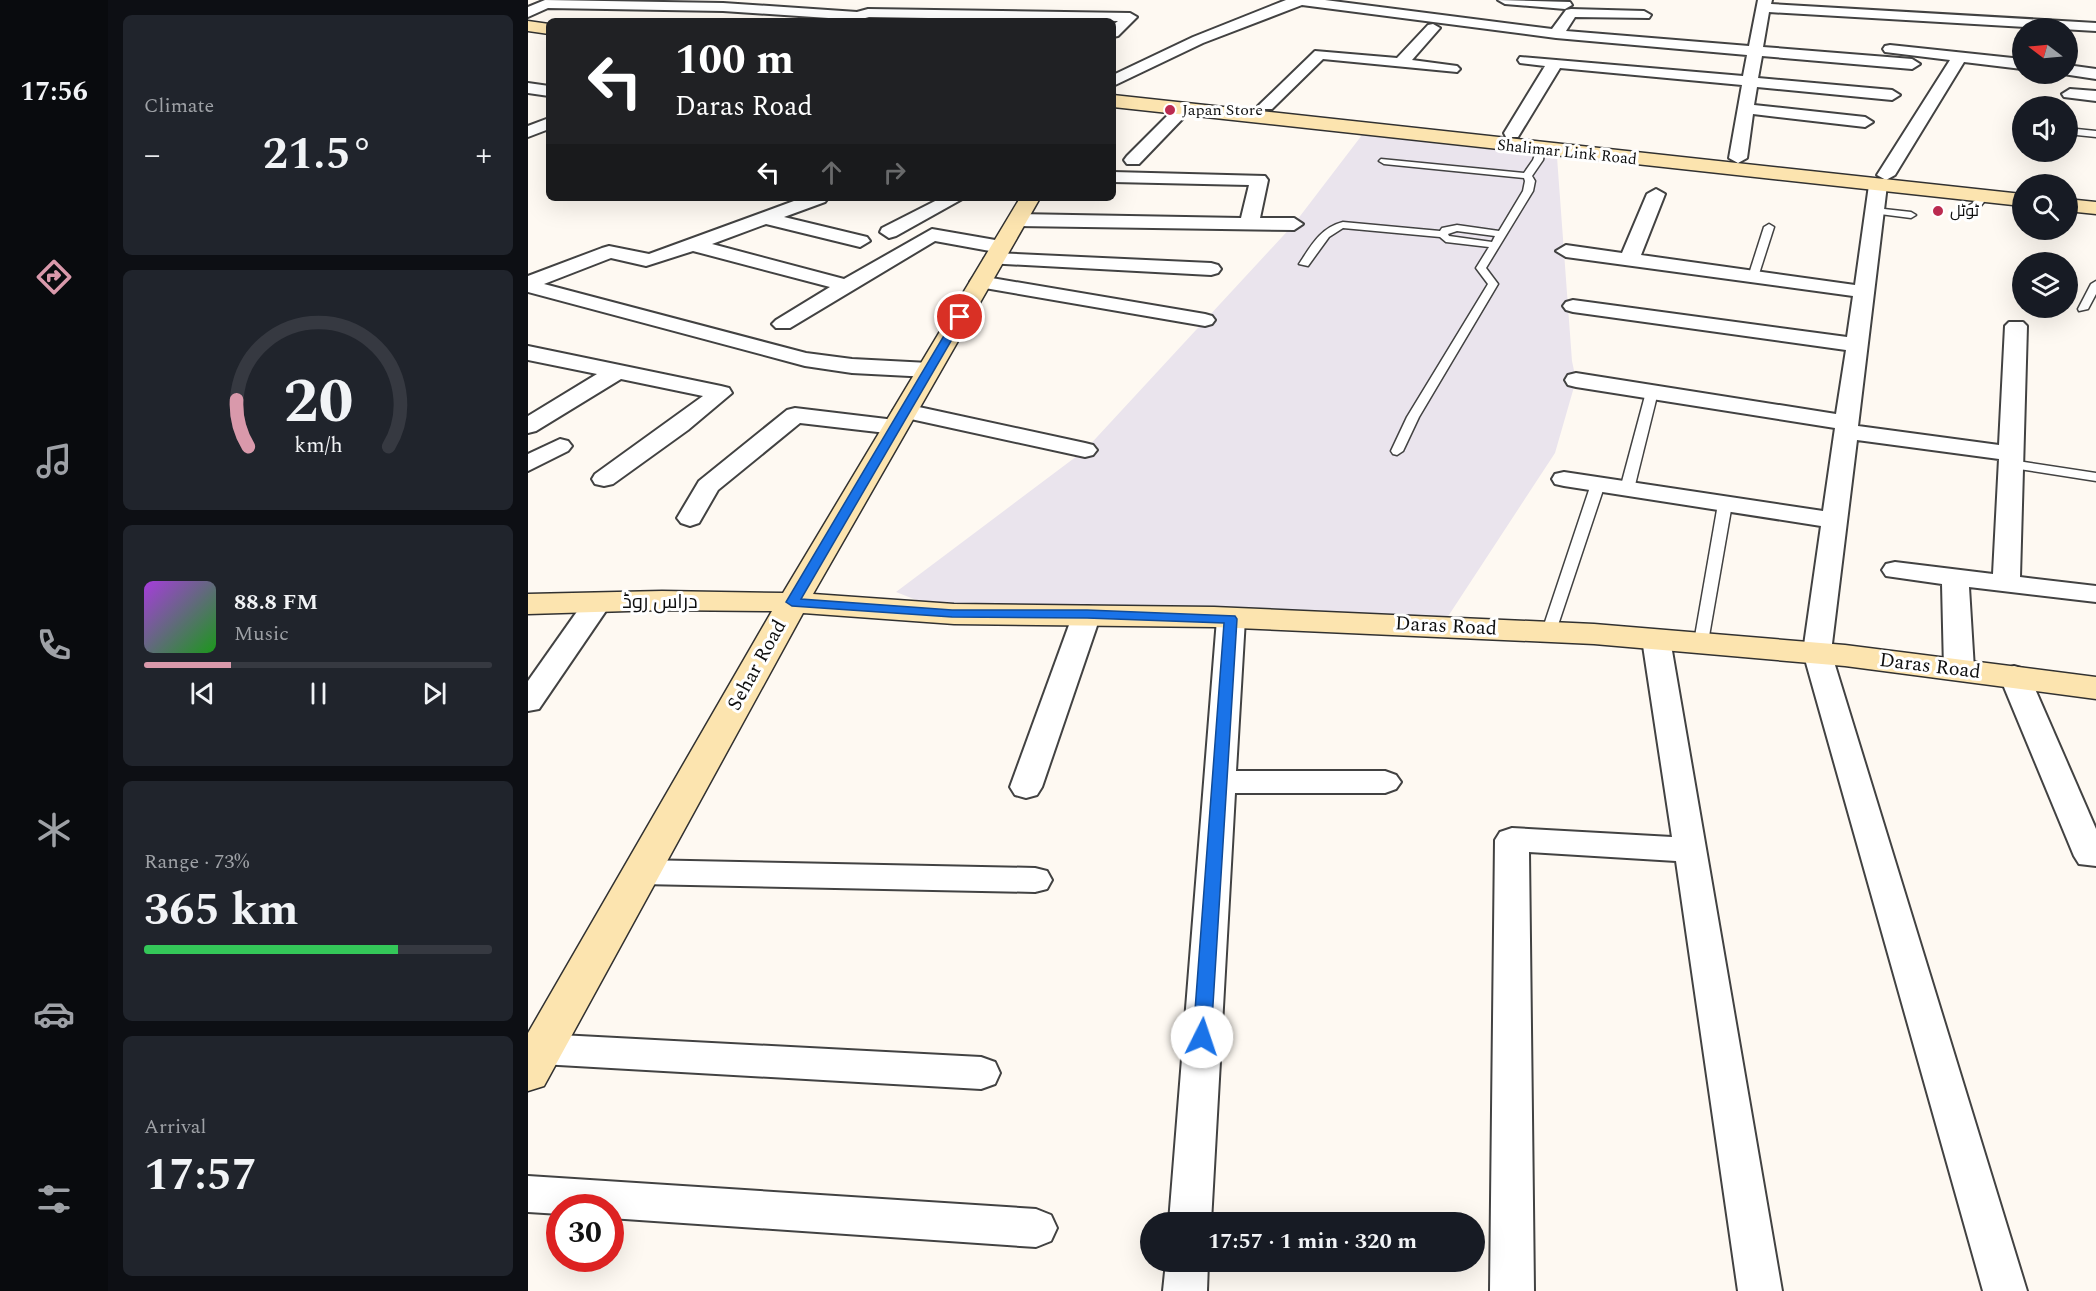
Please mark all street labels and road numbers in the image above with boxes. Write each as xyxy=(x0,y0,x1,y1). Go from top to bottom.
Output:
street label: Shalimar Link Road xyxy=(1496,133,1638,171)
street label: دراس روڈ xyxy=(622,587,698,617)
street label: Daras Road xyxy=(1394,608,1498,644)
street label: Sehar Road xyxy=(720,614,794,716)
street label: Daras Road xyxy=(1878,645,1982,687)

